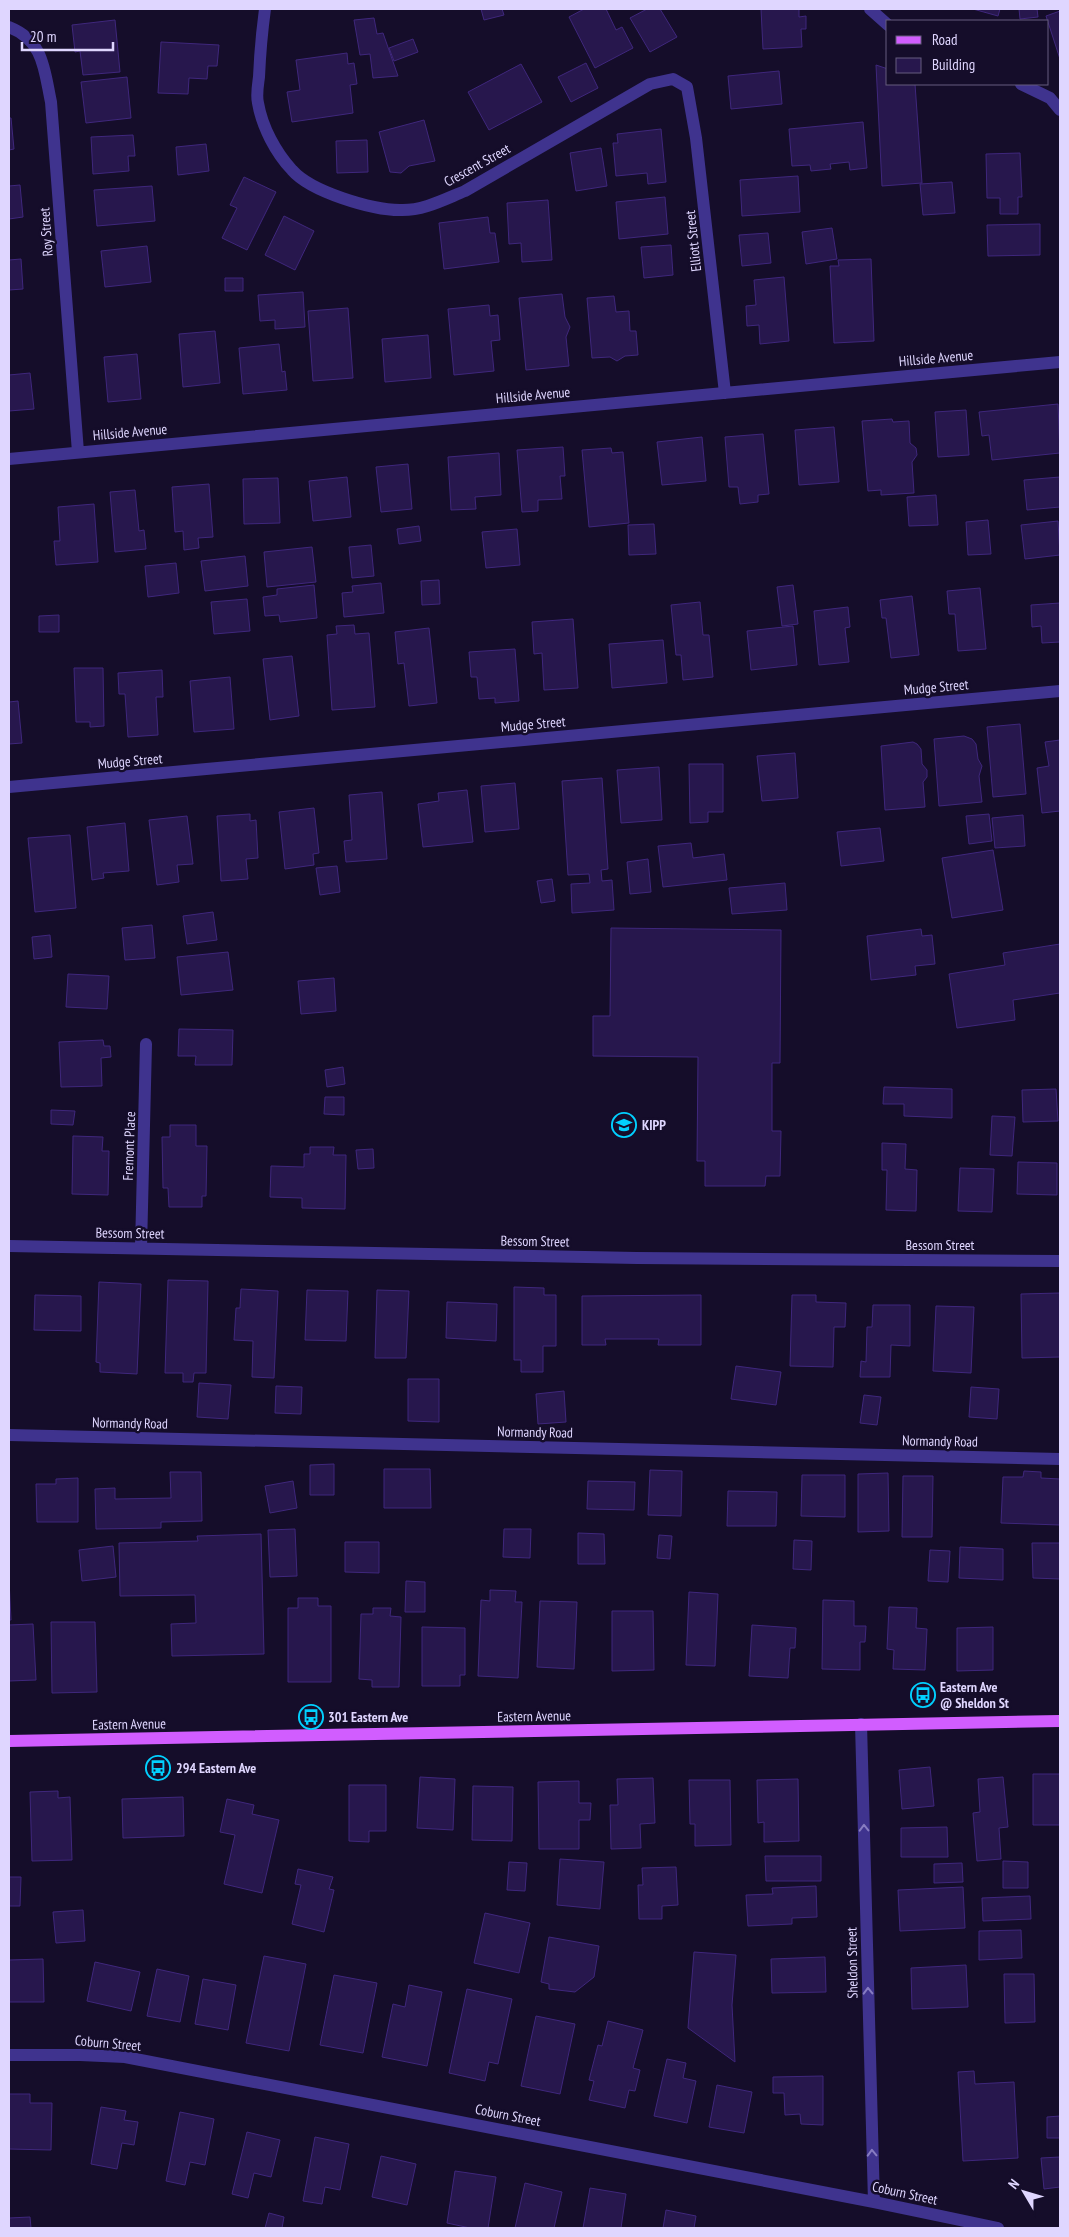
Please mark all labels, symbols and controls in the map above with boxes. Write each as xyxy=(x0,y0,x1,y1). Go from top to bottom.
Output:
scale bar xyxy=(22,20,114,52)
legend xyxy=(886,20,1049,85)
text: 20 m xyxy=(30,27,56,46)
text: Road xyxy=(932,30,958,49)
text: Building xyxy=(932,55,975,74)
street label: Crescent Street xyxy=(441,139,513,191)
street label: Roy Street xyxy=(35,207,57,257)
street label: Elliott Street xyxy=(681,209,705,272)
street label: Hillside Avenue xyxy=(898,346,974,370)
street label: Hillside Avenue xyxy=(495,383,571,407)
street label: Hillside Avenue xyxy=(92,420,168,444)
street label: Mudge Street xyxy=(903,675,969,699)
street label: Mudge Street xyxy=(500,712,566,736)
street label: Mudge Street xyxy=(97,749,163,773)
street label: Fremont Place xyxy=(119,1111,139,1181)
school or university icon: KIPP xyxy=(611,1112,637,1138)
place label: KIPP xyxy=(642,1116,666,1134)
street label: Bessom Street xyxy=(95,1223,165,1243)
street label: Bessom Street xyxy=(500,1231,570,1251)
street label: Bessom Street xyxy=(906,1236,975,1254)
street label: Normandy Road xyxy=(92,1413,168,1433)
street label: Normandy Road xyxy=(497,1422,573,1442)
street label: Normandy Road xyxy=(902,1431,978,1451)
place label: Eastern Ave @ Sheldon St xyxy=(940,1678,1009,1712)
bus stop icon: Eastern Ave @ Sheldon St xyxy=(910,1682,936,1708)
bus stop icon: 301 Eastern Ave xyxy=(298,1704,324,1730)
street label: Eastern Avenue xyxy=(497,1706,571,1726)
place label: 301 Eastern Ave xyxy=(328,1708,408,1726)
street label: Eastern Avenue xyxy=(92,1714,166,1734)
bus stop icon: 294 Eastern Ave xyxy=(145,1755,171,1781)
place label: 294 Eastern Ave xyxy=(176,1759,256,1777)
one-way arrow xyxy=(859,1824,869,1832)
street label: Sheldon Street xyxy=(842,1927,862,1999)
one-way arrow xyxy=(863,1987,873,1994)
street label: Coburn Street xyxy=(74,2031,142,2055)
street label: Coburn Street xyxy=(474,2100,542,2130)
one-way arrow xyxy=(867,2149,878,2157)
north arrow xyxy=(999,2167,1049,2217)
text: N xyxy=(1004,2175,1023,2193)
street label: Coburn Street xyxy=(871,2177,939,2209)

